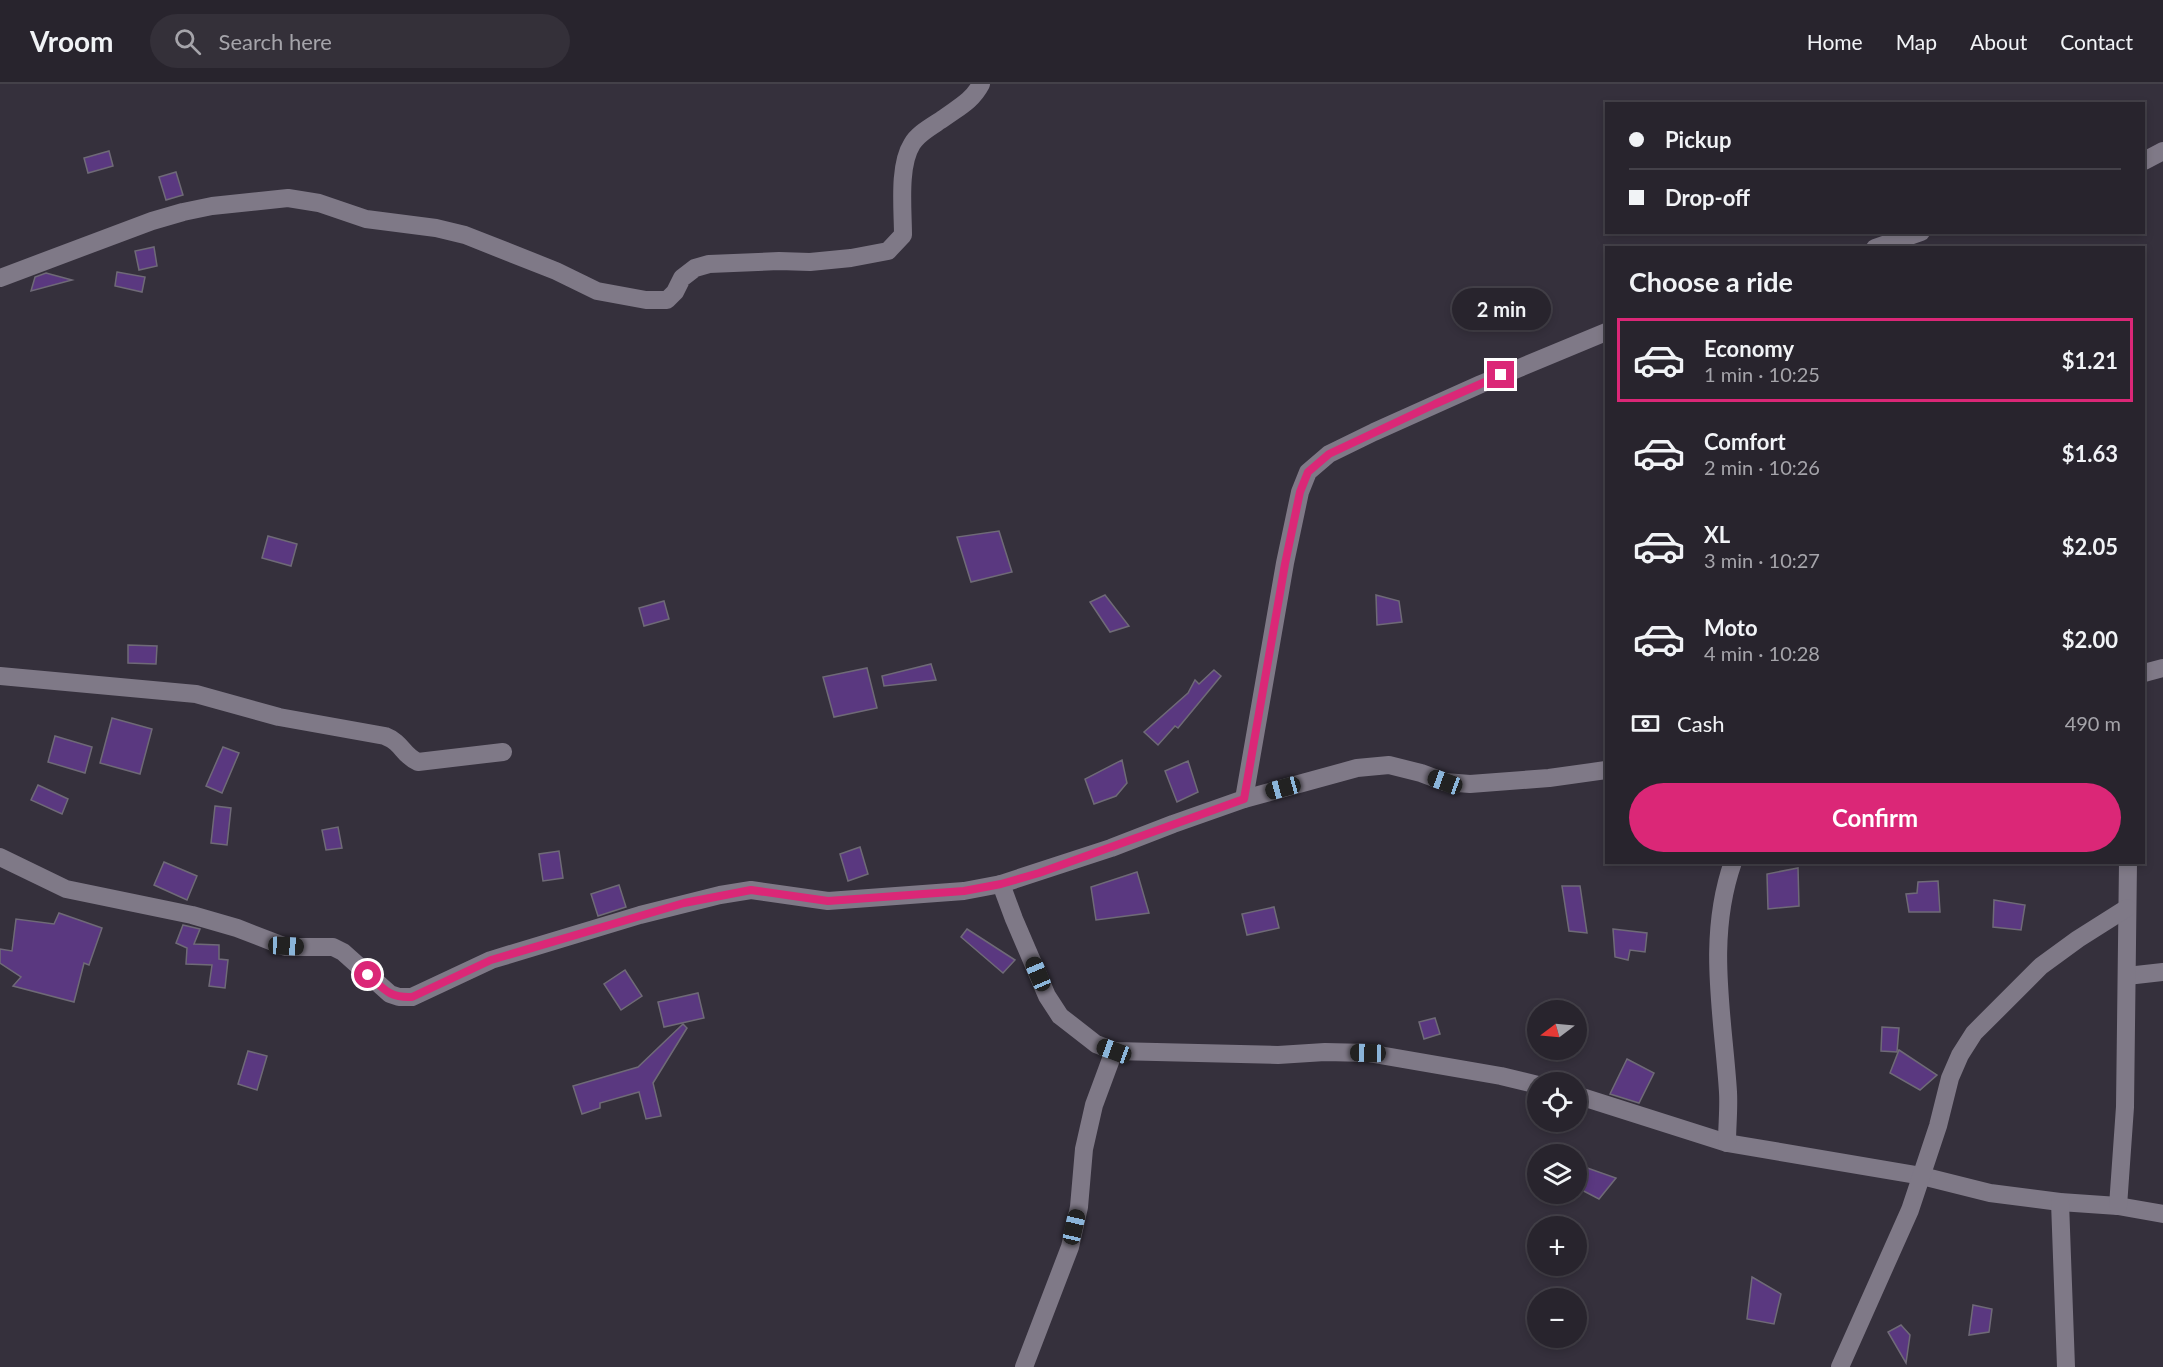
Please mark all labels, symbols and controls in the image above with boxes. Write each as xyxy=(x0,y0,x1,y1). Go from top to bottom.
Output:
search box xyxy=(150,14,570,68)
text: Vroom xyxy=(30,24,114,58)
icon: search xyxy=(171,25,204,58)
text: Search here xyxy=(219,28,332,55)
text: Home xyxy=(1807,29,1863,54)
text: Map xyxy=(1896,29,1937,54)
text: About xyxy=(1970,29,2027,54)
text: Contact xyxy=(2060,29,2133,54)
text: Pickup xyxy=(1665,126,1731,153)
text: Drop-off xyxy=(1665,184,1750,211)
text: Choose a ride xyxy=(1629,265,1793,298)
callout: 2 min xyxy=(1452,288,1550,330)
text: 2 min xyxy=(1477,297,1526,321)
icon: car xyxy=(1632,333,1686,387)
text: Economy xyxy=(1704,335,1794,362)
text: $1.21 xyxy=(2062,347,2118,374)
route end xyxy=(1487,361,1514,388)
text: 1 min · 10:25 xyxy=(1704,362,1820,386)
icon: car xyxy=(1632,426,1686,480)
text: Comfort xyxy=(1704,428,1786,455)
text: $1.63 xyxy=(2062,440,2118,467)
text: 2 min · 10:26 xyxy=(1704,455,1820,479)
icon: car xyxy=(1632,519,1686,573)
text: XL xyxy=(1704,521,1730,548)
text: $2.05 xyxy=(2062,533,2118,560)
text: 3 min · 10:27 xyxy=(1704,548,1820,572)
icon: car xyxy=(1632,612,1686,666)
text: Moto xyxy=(1704,614,1758,641)
text: $2.00 xyxy=(2062,626,2118,653)
text: 4 min · 10:28 xyxy=(1704,641,1820,665)
icon: cash xyxy=(1629,707,1662,740)
text: Cash xyxy=(1677,710,1724,737)
text: 490 m xyxy=(2065,711,2121,735)
car xyxy=(1425,767,1465,797)
car xyxy=(1263,775,1303,801)
button: Confirm xyxy=(1629,783,2121,852)
car xyxy=(268,936,304,956)
car xyxy=(1023,954,1053,994)
route start xyxy=(354,961,381,988)
north arrow xyxy=(1527,1000,1587,1060)
map controls xyxy=(1527,1000,1587,1348)
car xyxy=(1094,1036,1134,1066)
car xyxy=(1350,1044,1386,1062)
button: locate xyxy=(1527,1072,1587,1132)
button: layers xyxy=(1527,1144,1587,1204)
car xyxy=(1061,1207,1087,1247)
button: + xyxy=(1527,1216,1587,1276)
button: − xyxy=(1527,1288,1587,1348)

